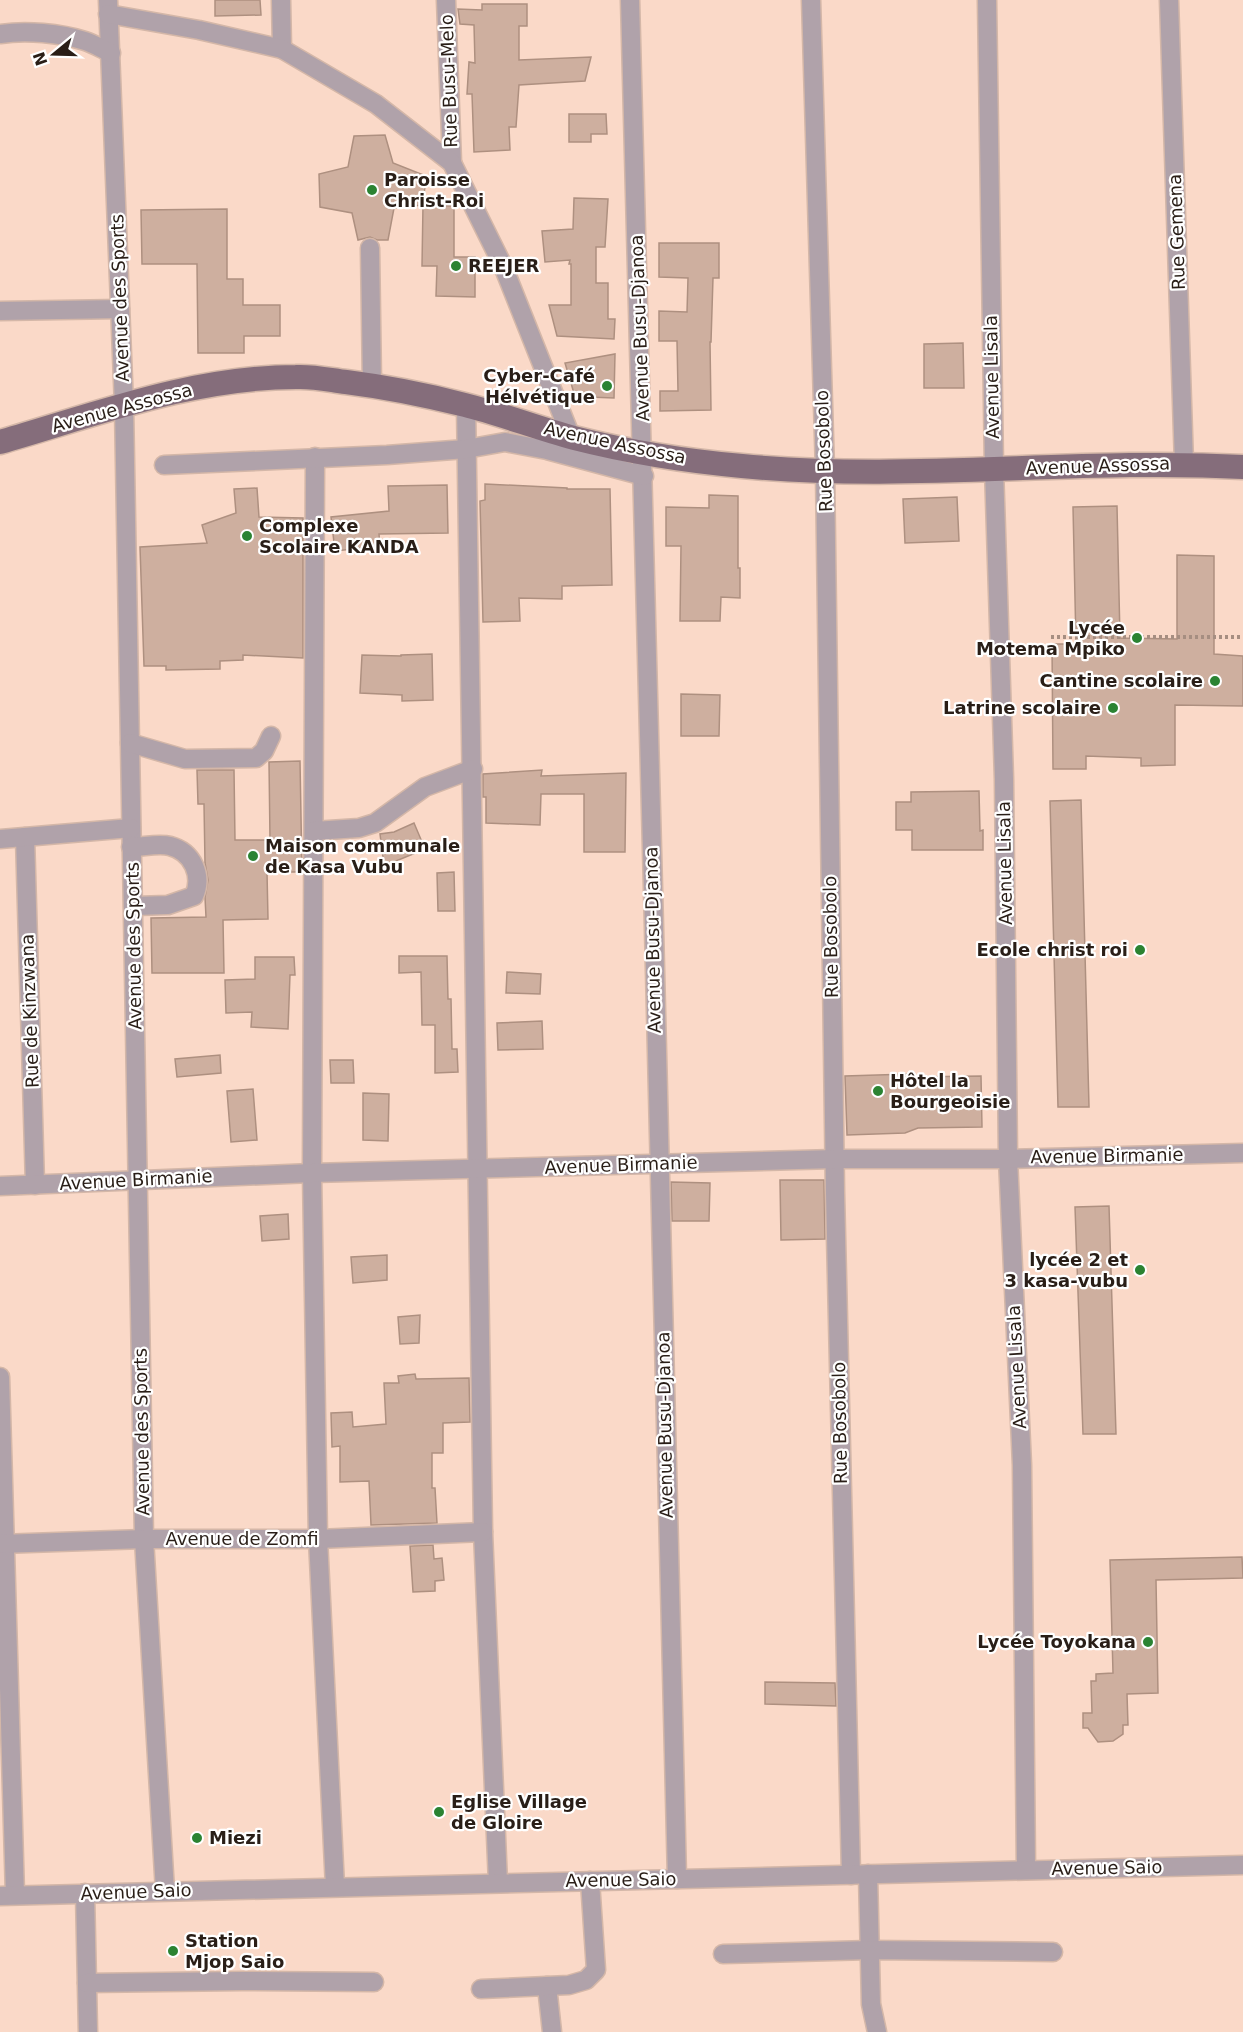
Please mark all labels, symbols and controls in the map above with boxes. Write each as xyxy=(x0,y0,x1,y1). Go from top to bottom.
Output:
street label: Rue Busu-Melo xyxy=(436,14,461,148)
north arrow xyxy=(24,24,84,84)
text: N xyxy=(29,49,51,68)
place label: Paroisse Christ-Roi xyxy=(384,169,484,211)
street label: Rue Gemena xyxy=(1164,174,1189,290)
marker: Paroisse Christ-Roi xyxy=(365,183,379,197)
street label: Avenue des Sports xyxy=(106,214,133,382)
street label: Avenue Busu-Djanoa xyxy=(626,234,653,422)
place label: REEJER xyxy=(468,255,539,276)
marker: REEJER xyxy=(449,259,463,273)
street label: Avenue Lisala xyxy=(980,315,1003,439)
place label: Cyber-Café Hélvétique xyxy=(483,365,595,407)
street label: Avenue Assossa xyxy=(49,379,194,436)
marker: Cyber-Café Hélvétique xyxy=(600,379,614,393)
street label: Rue Bosobolo xyxy=(811,390,836,512)
street label: Avenue Assossa xyxy=(542,417,688,468)
street label: Avenue Assossa xyxy=(1025,452,1171,479)
place label: Complexe Scolaire KANDA xyxy=(259,515,419,557)
marker: Complexe Scolaire KANDA xyxy=(240,529,254,543)
place label: Lycée Motema Mpiko xyxy=(976,617,1125,659)
marker: Lycée Motema Mpiko xyxy=(1130,631,1144,645)
place label: Cantine scolaire xyxy=(1039,670,1203,691)
marker: Cantine scolaire xyxy=(1208,674,1222,688)
place label: Latrine scolaire xyxy=(943,697,1101,718)
marker: Latrine scolaire xyxy=(1106,701,1120,715)
street label: Avenue Lisala xyxy=(993,801,1016,925)
place label: Maison communale de Kasa Vubu xyxy=(265,835,460,877)
street label: Avenue Busu-Djanoa xyxy=(640,846,665,1034)
marker: Maison communale de Kasa Vubu xyxy=(246,849,260,863)
street label: Avenue des Sports xyxy=(122,862,145,1030)
street label: Rue Bosobolo xyxy=(819,876,842,998)
street label: Rue de Kinzwana xyxy=(16,934,43,1088)
place label: Ecole christ roi xyxy=(976,939,1128,960)
marker: Ecole christ roi xyxy=(1133,943,1147,957)
place label: Hôtel la Bourgeoisie xyxy=(890,1070,1011,1112)
marker: Hôtel la Bourgeoisie xyxy=(871,1084,885,1098)
street label: Avenue Birmanie xyxy=(1030,1144,1184,1167)
street label: Avenue Birmanie xyxy=(544,1151,698,1178)
street label: Avenue Birmanie xyxy=(59,1165,213,1194)
place label: lycée 2 et 3 kasa-vubu xyxy=(1005,1249,1128,1291)
marker: lycée 2 et 3 kasa-vubu xyxy=(1133,1263,1147,1277)
street label: Avenue Lisala xyxy=(1003,1305,1030,1430)
street label: Avenue Busu-Djanoa xyxy=(652,1331,677,1519)
street label: Avenue des Sports xyxy=(130,1348,153,1516)
street label: Rue Bosobolo xyxy=(828,1362,851,1484)
street label: Avenue de Zomfi xyxy=(165,1528,319,1549)
place label: Lycée Toyokana xyxy=(977,1631,1136,1652)
marker: Lycée Toyokana xyxy=(1141,1635,1155,1649)
place label: Eglise Village de Gloire xyxy=(451,1791,587,1833)
marker: Eglise Village de Gloire xyxy=(432,1805,446,1819)
place label: Miezi xyxy=(209,1827,262,1848)
marker: Miezi xyxy=(190,1831,204,1845)
street label: Avenue Saio xyxy=(1051,1856,1163,1879)
street label: Avenue Saio xyxy=(565,1868,677,1891)
street label: Avenue Saio xyxy=(80,1879,192,1904)
place label: Station Mjop Saio xyxy=(185,1930,284,1972)
marker: Station Mjop Saio xyxy=(166,1944,180,1958)

